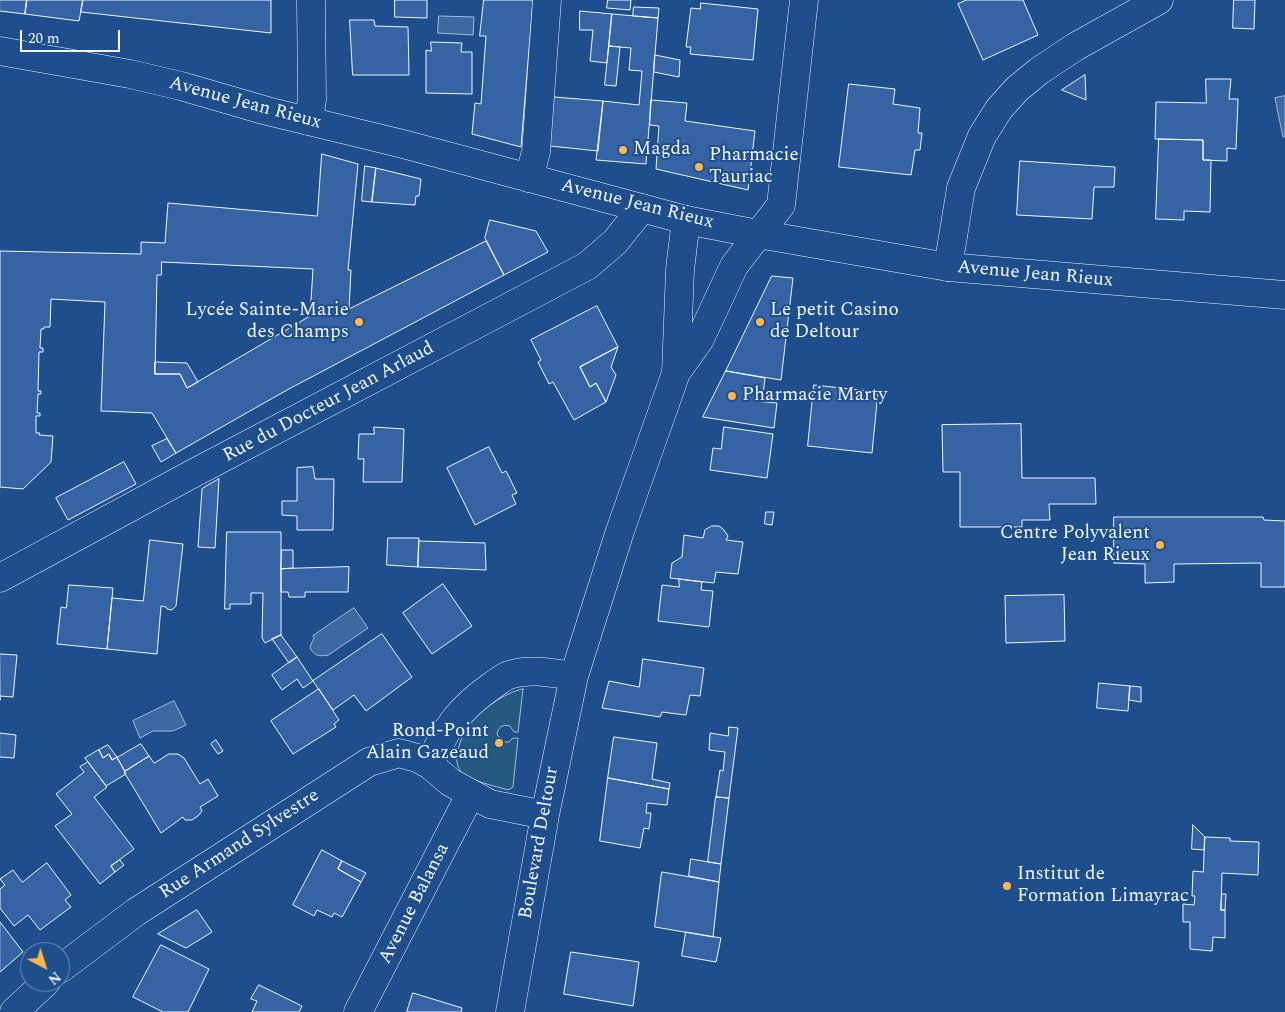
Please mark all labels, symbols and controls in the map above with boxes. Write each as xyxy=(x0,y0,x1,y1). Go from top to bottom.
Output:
scale bar xyxy=(22,20,122,52)
text: 20 m xyxy=(28,27,60,50)
street label: Avenue Jean Rieux xyxy=(166,73,324,135)
place label: Magda xyxy=(633,139,691,161)
marker: Magda xyxy=(617,144,629,156)
place label: Pharmacie Tauriac xyxy=(709,145,799,189)
marker: Pharmacie Tauriac xyxy=(693,161,705,173)
street label: Avenue Jean Rieux xyxy=(558,175,716,235)
street label: Avenue Jean Rieux xyxy=(956,257,1114,293)
place label: Lycée Sainte-Marie des Champs xyxy=(186,300,349,344)
place label: Le petit Casino de Deltour xyxy=(770,300,899,344)
marker: Lycée Sainte-Marie des Champs xyxy=(353,316,365,328)
marker: Le petit Casino de Deltour xyxy=(754,316,766,328)
street label: Rue du Docteur Jean Arlaud xyxy=(220,338,438,468)
place label: Pharmacie Marty xyxy=(742,385,887,407)
marker: Pharmacie Marty xyxy=(726,390,738,402)
place label: Centre Polyvalent Jean Rieux xyxy=(1000,523,1150,567)
marker: Centre Polyvalent Jean Rieux xyxy=(1154,539,1166,551)
place label: Rond-Point Alain Gazeaud xyxy=(366,721,489,765)
marker: Rond-Point Alain Gazeaud xyxy=(493,737,505,749)
street label: Boulevard Deltour xyxy=(515,765,565,921)
street label: Rue Armand Sylvestre xyxy=(156,785,324,905)
street label: Avenue Balansa xyxy=(375,840,455,968)
place label: Institut de Formation Limayrac xyxy=(1017,864,1189,908)
marker: Institut de Formation Limayrac xyxy=(1001,880,1013,892)
north arrow xyxy=(20,942,70,992)
text: N xyxy=(43,966,65,990)

